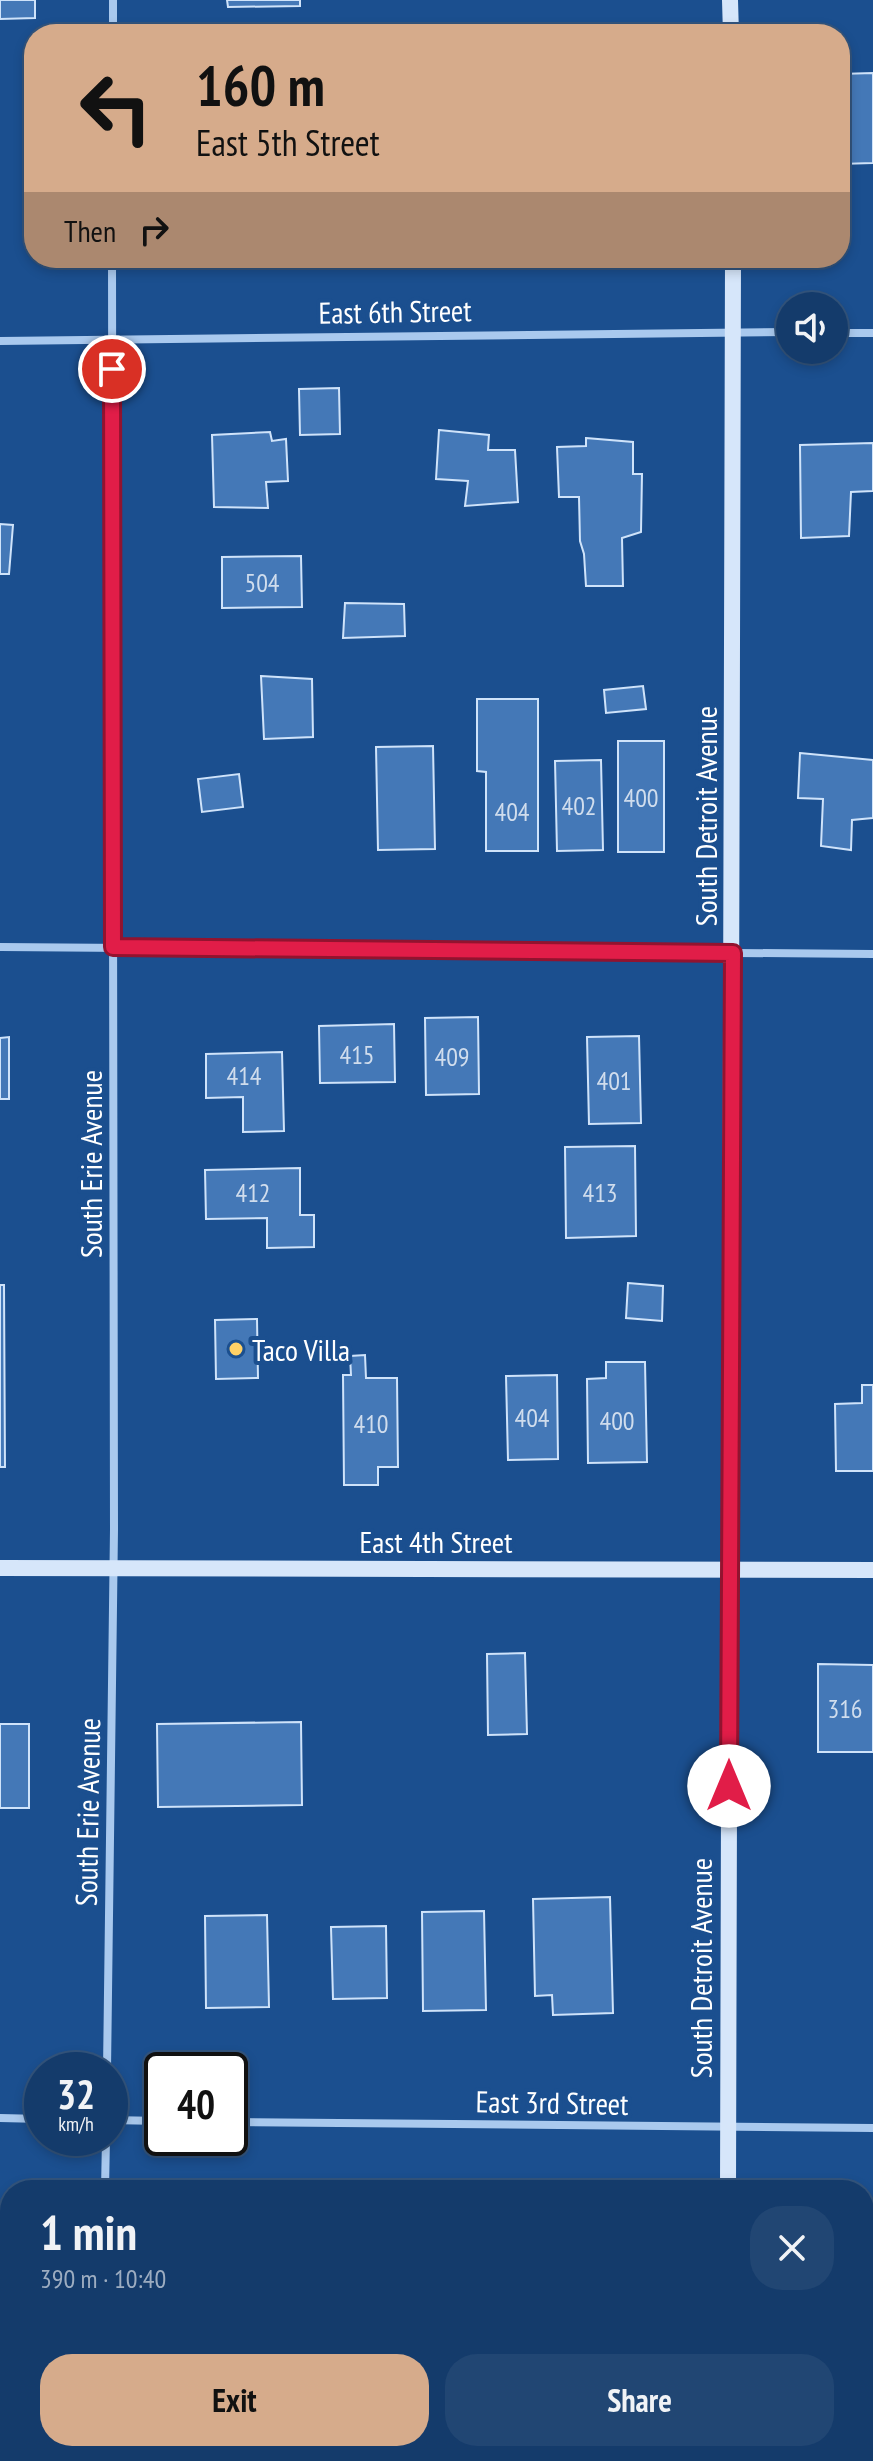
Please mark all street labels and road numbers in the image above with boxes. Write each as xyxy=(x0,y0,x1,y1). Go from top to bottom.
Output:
street label: East 6th Street xyxy=(318,290,473,332)
street label: South Detroit Avenue xyxy=(686,706,725,926)
street label: South Erie Avenue xyxy=(71,1070,110,1258)
street label: East 4th Street xyxy=(359,1522,513,1561)
street label: South Erie Avenue xyxy=(66,1718,108,1906)
street label: South Detroit Avenue xyxy=(681,1858,720,2078)
street label: East 3rd Street xyxy=(475,2081,629,2123)

